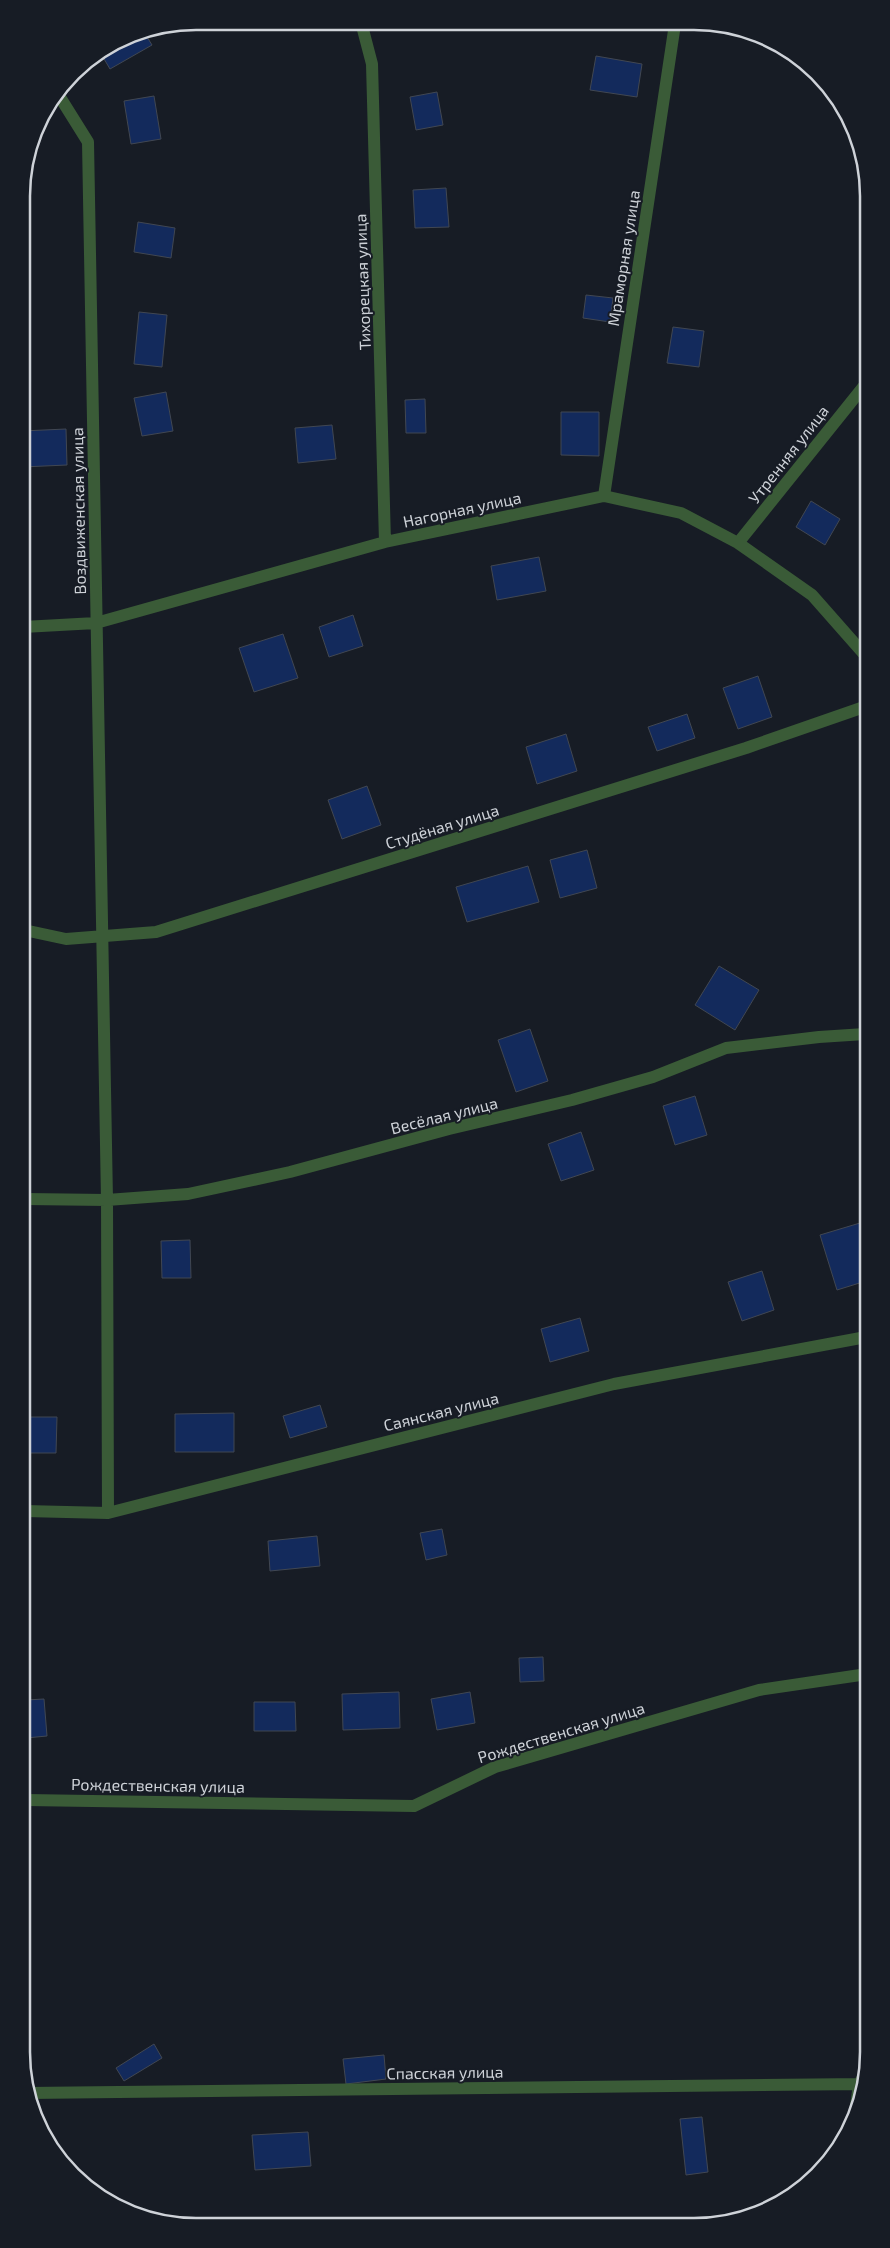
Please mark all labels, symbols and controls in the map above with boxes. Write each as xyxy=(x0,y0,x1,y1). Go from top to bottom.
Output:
street label: Мраморная улица xyxy=(603,189,644,328)
street label: Тихорецкая улица xyxy=(350,213,375,351)
street label: Утренняя улица xyxy=(744,401,833,507)
street label: Воздвиженская улица xyxy=(67,427,90,595)
street label: Нагорная улица xyxy=(401,487,523,532)
street label: Студёная улица xyxy=(383,800,501,853)
street label: Весёлая улица xyxy=(388,1093,500,1138)
street label: Саянская улица xyxy=(381,1387,501,1435)
street label: Рождественская улица xyxy=(475,1698,647,1767)
street label: Рождественская улица xyxy=(71,1774,245,1797)
street label: Спасская улица xyxy=(386,2061,504,2084)

